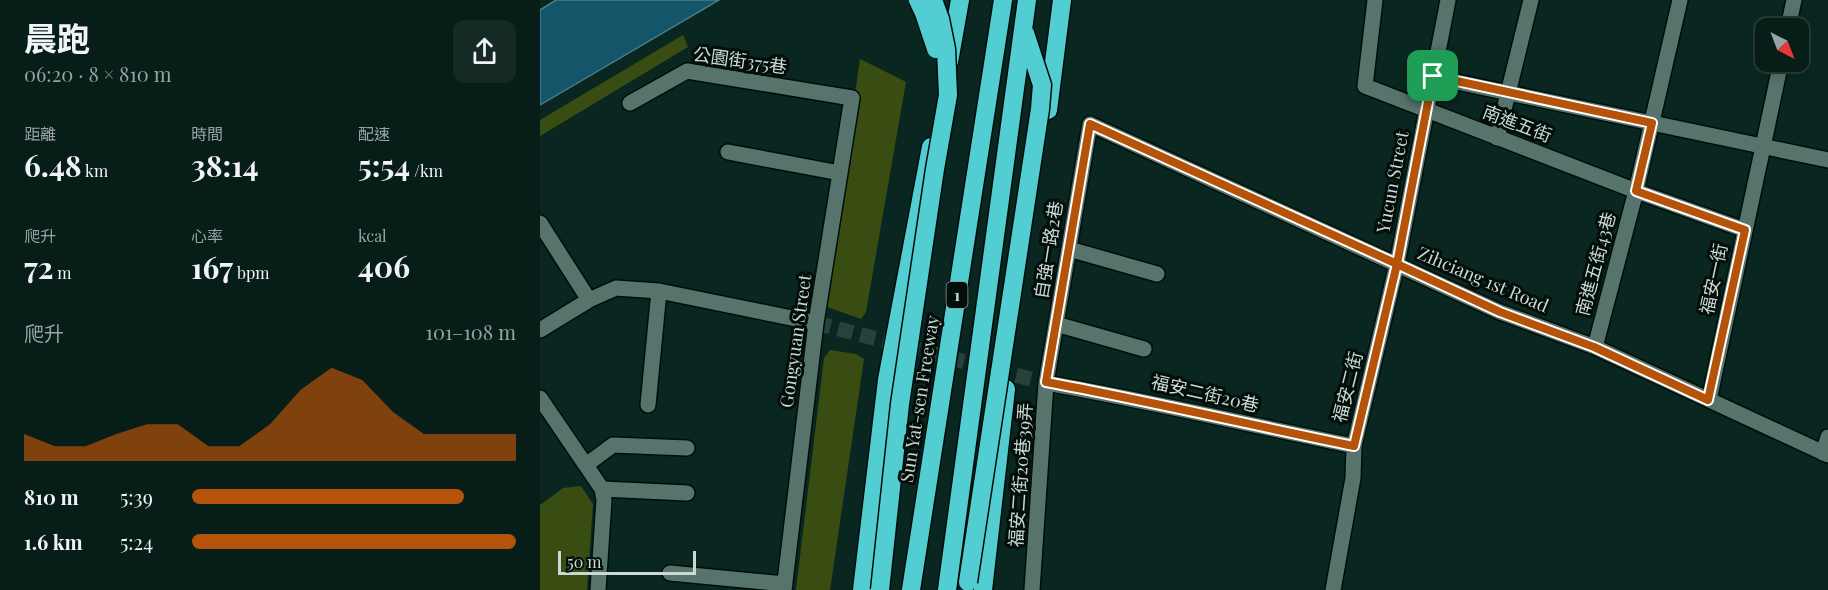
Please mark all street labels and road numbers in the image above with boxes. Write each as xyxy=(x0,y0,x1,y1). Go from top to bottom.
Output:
street label: 公園街375巷 xyxy=(691,42,789,78)
street label: 南進五街 xyxy=(1479,99,1555,147)
street label: Yucun Street xyxy=(1370,128,1414,236)
street label: 自強一路2巷 xyxy=(1028,199,1068,300)
street label: 南進五街43巷 xyxy=(1570,209,1620,318)
street label: Zihciang 1st Road xyxy=(1414,241,1553,318)
street label: 福安一街 xyxy=(1694,241,1732,317)
street label: Gongyuan Street xyxy=(774,272,816,409)
road number: 1 xyxy=(946,282,968,308)
street label: Sun Yat-sen Freeway xyxy=(894,314,944,484)
street label: 福安二街 xyxy=(1327,349,1367,425)
street label: 福安二街20巷 xyxy=(1149,369,1261,417)
street label: 福安二街20巷39弄 xyxy=(1003,402,1037,548)

